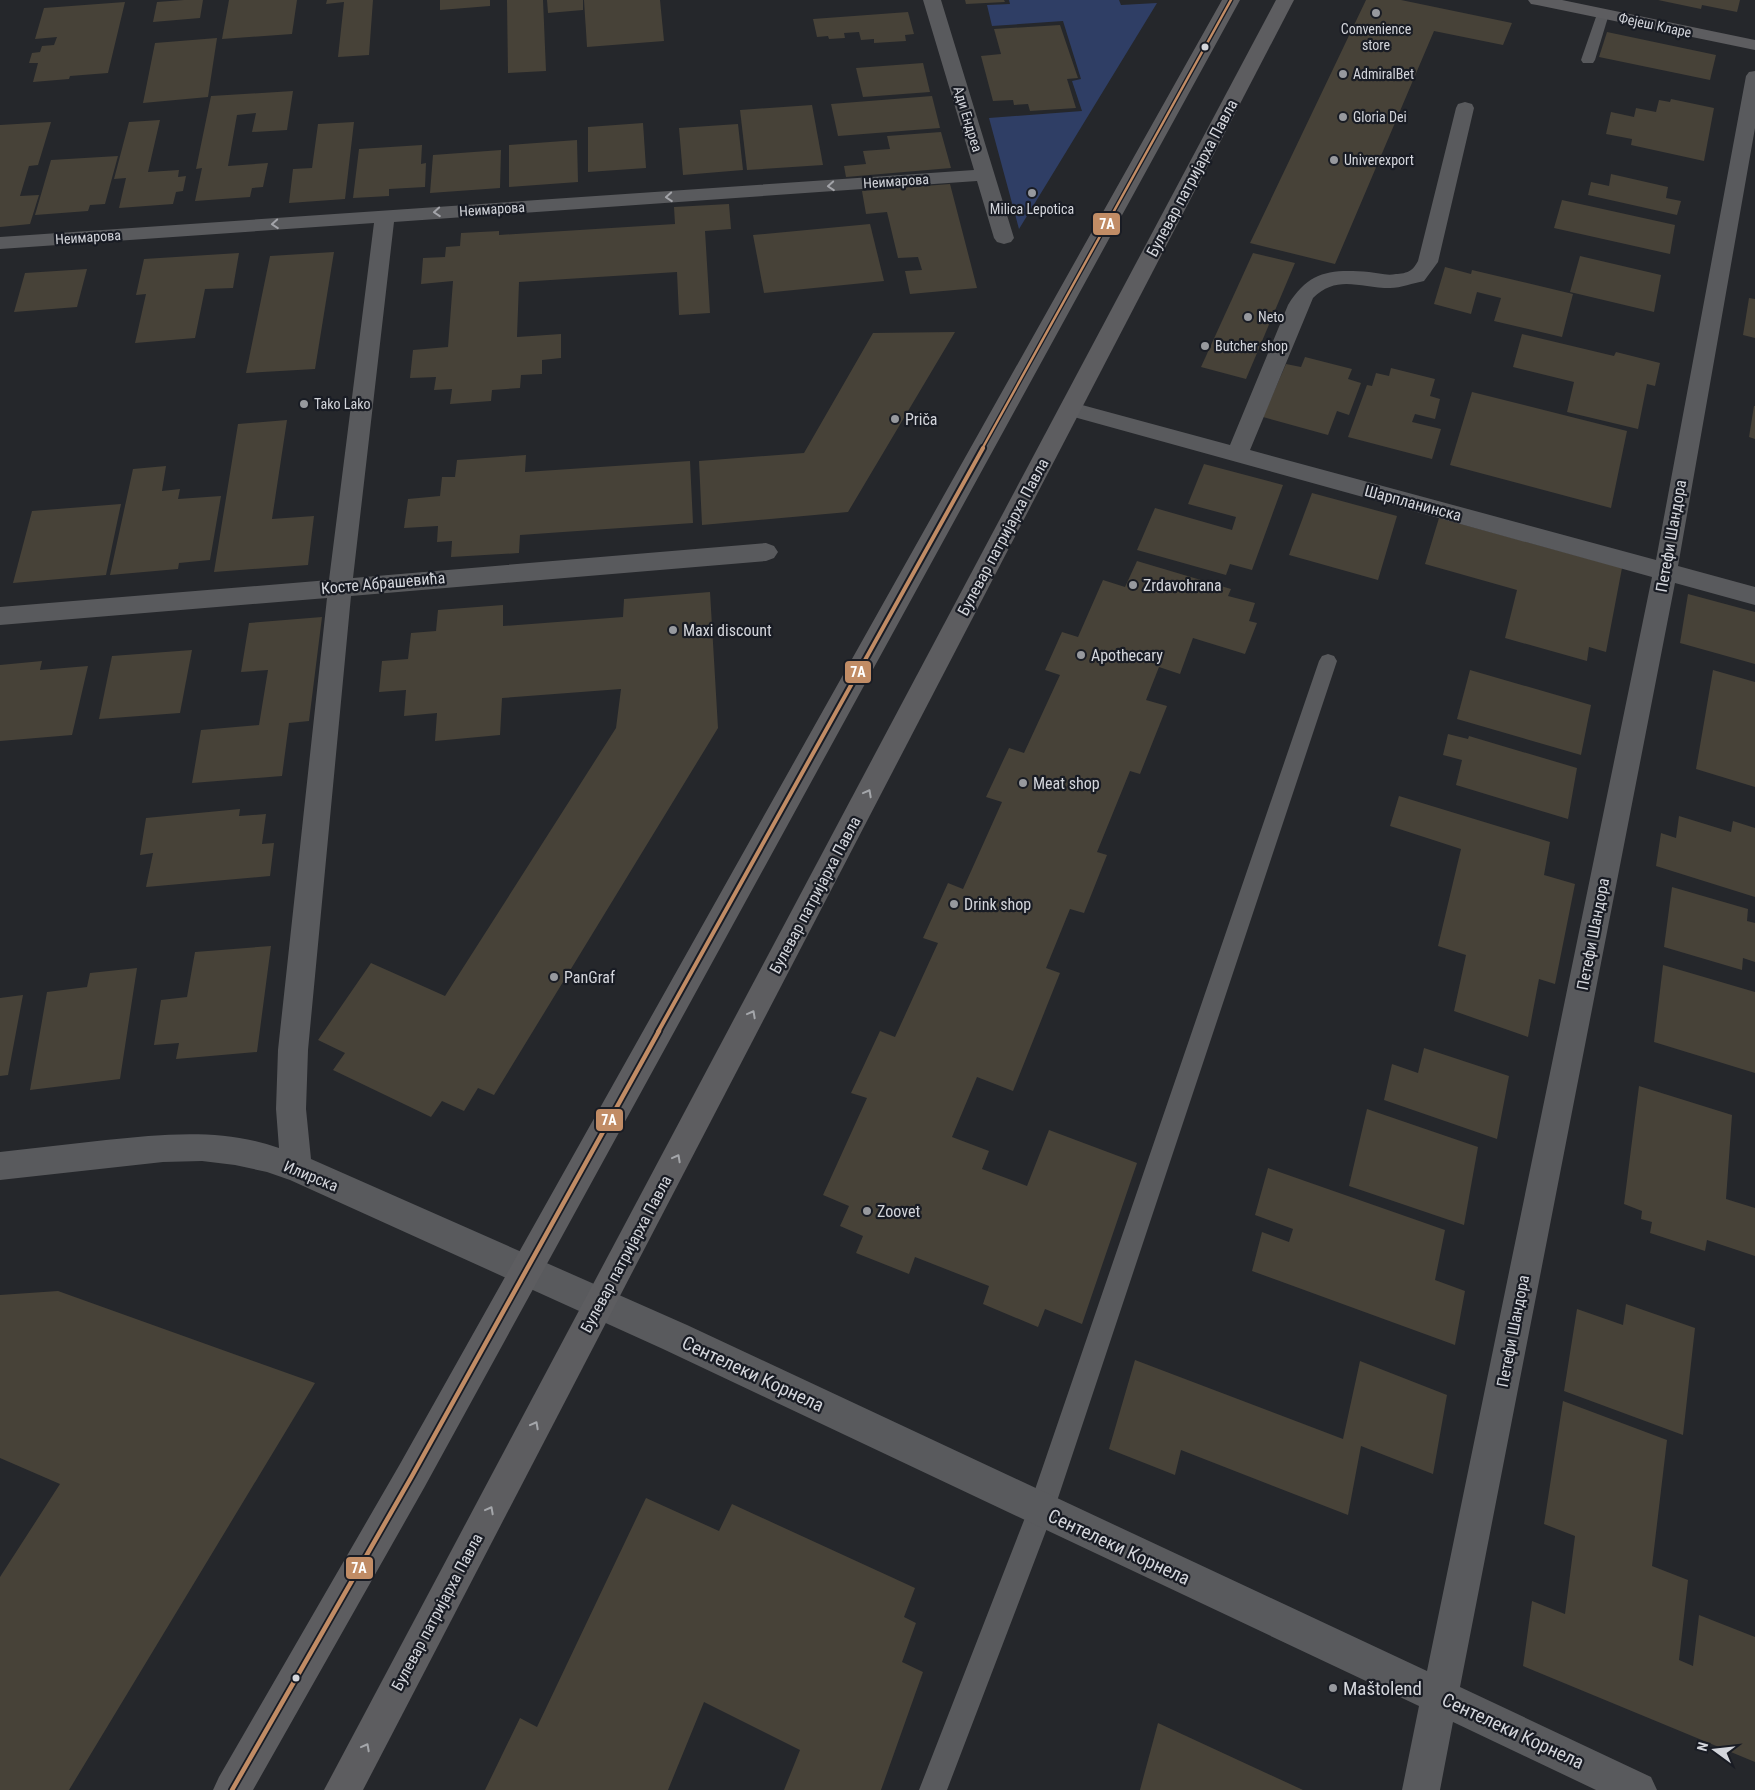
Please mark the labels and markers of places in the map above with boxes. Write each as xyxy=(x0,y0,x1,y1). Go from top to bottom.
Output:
marker: Convenience store xyxy=(1370,7,1382,19)
place label: Convenience store xyxy=(1341,21,1412,53)
unlabelled marker xyxy=(1200,42,1210,52)
place label: AdmiralBet xyxy=(1353,66,1414,82)
marker: AdmiralBet xyxy=(1337,68,1349,80)
place label: Gloria Dei xyxy=(1353,109,1407,125)
marker: Gloria Dei xyxy=(1337,111,1349,123)
place label: Univerexport xyxy=(1344,152,1414,168)
marker: Univerexport xyxy=(1328,154,1340,166)
marker: Milica Lepotica xyxy=(1026,187,1038,199)
place label: Milica Lepotica xyxy=(990,201,1074,217)
place label: Neto xyxy=(1258,309,1284,325)
marker: Neto xyxy=(1242,311,1254,323)
place label: Butcher shop xyxy=(1215,338,1288,354)
marker: Butcher shop xyxy=(1199,340,1211,352)
place label: Tako Lako xyxy=(314,396,370,412)
marker: Tako Lako xyxy=(298,398,310,410)
place label: Priča xyxy=(905,410,937,429)
marker: Priča xyxy=(889,413,901,425)
place label: Zrdavohrana xyxy=(1143,576,1222,595)
marker: Zrdavohrana xyxy=(1127,579,1139,591)
place label: Maxi discount xyxy=(683,621,772,640)
marker: Maxi discount xyxy=(667,624,679,636)
place label: Apothecary xyxy=(1091,646,1163,665)
marker: Apothecary xyxy=(1075,649,1087,661)
place label: Meat shop xyxy=(1033,774,1100,793)
marker: Meat shop xyxy=(1017,777,1029,789)
place label: Drink shop xyxy=(964,895,1031,914)
marker: Drink shop xyxy=(948,898,960,910)
place label: PanGraf xyxy=(564,968,615,987)
marker: PanGraf xyxy=(548,971,560,983)
place label: Zoovet xyxy=(877,1202,920,1221)
marker: Zoovet xyxy=(861,1205,873,1217)
unlabelled marker xyxy=(291,1673,301,1683)
place label: Maštolend xyxy=(1343,1677,1422,1700)
marker: Maštolend xyxy=(1327,1682,1339,1694)

